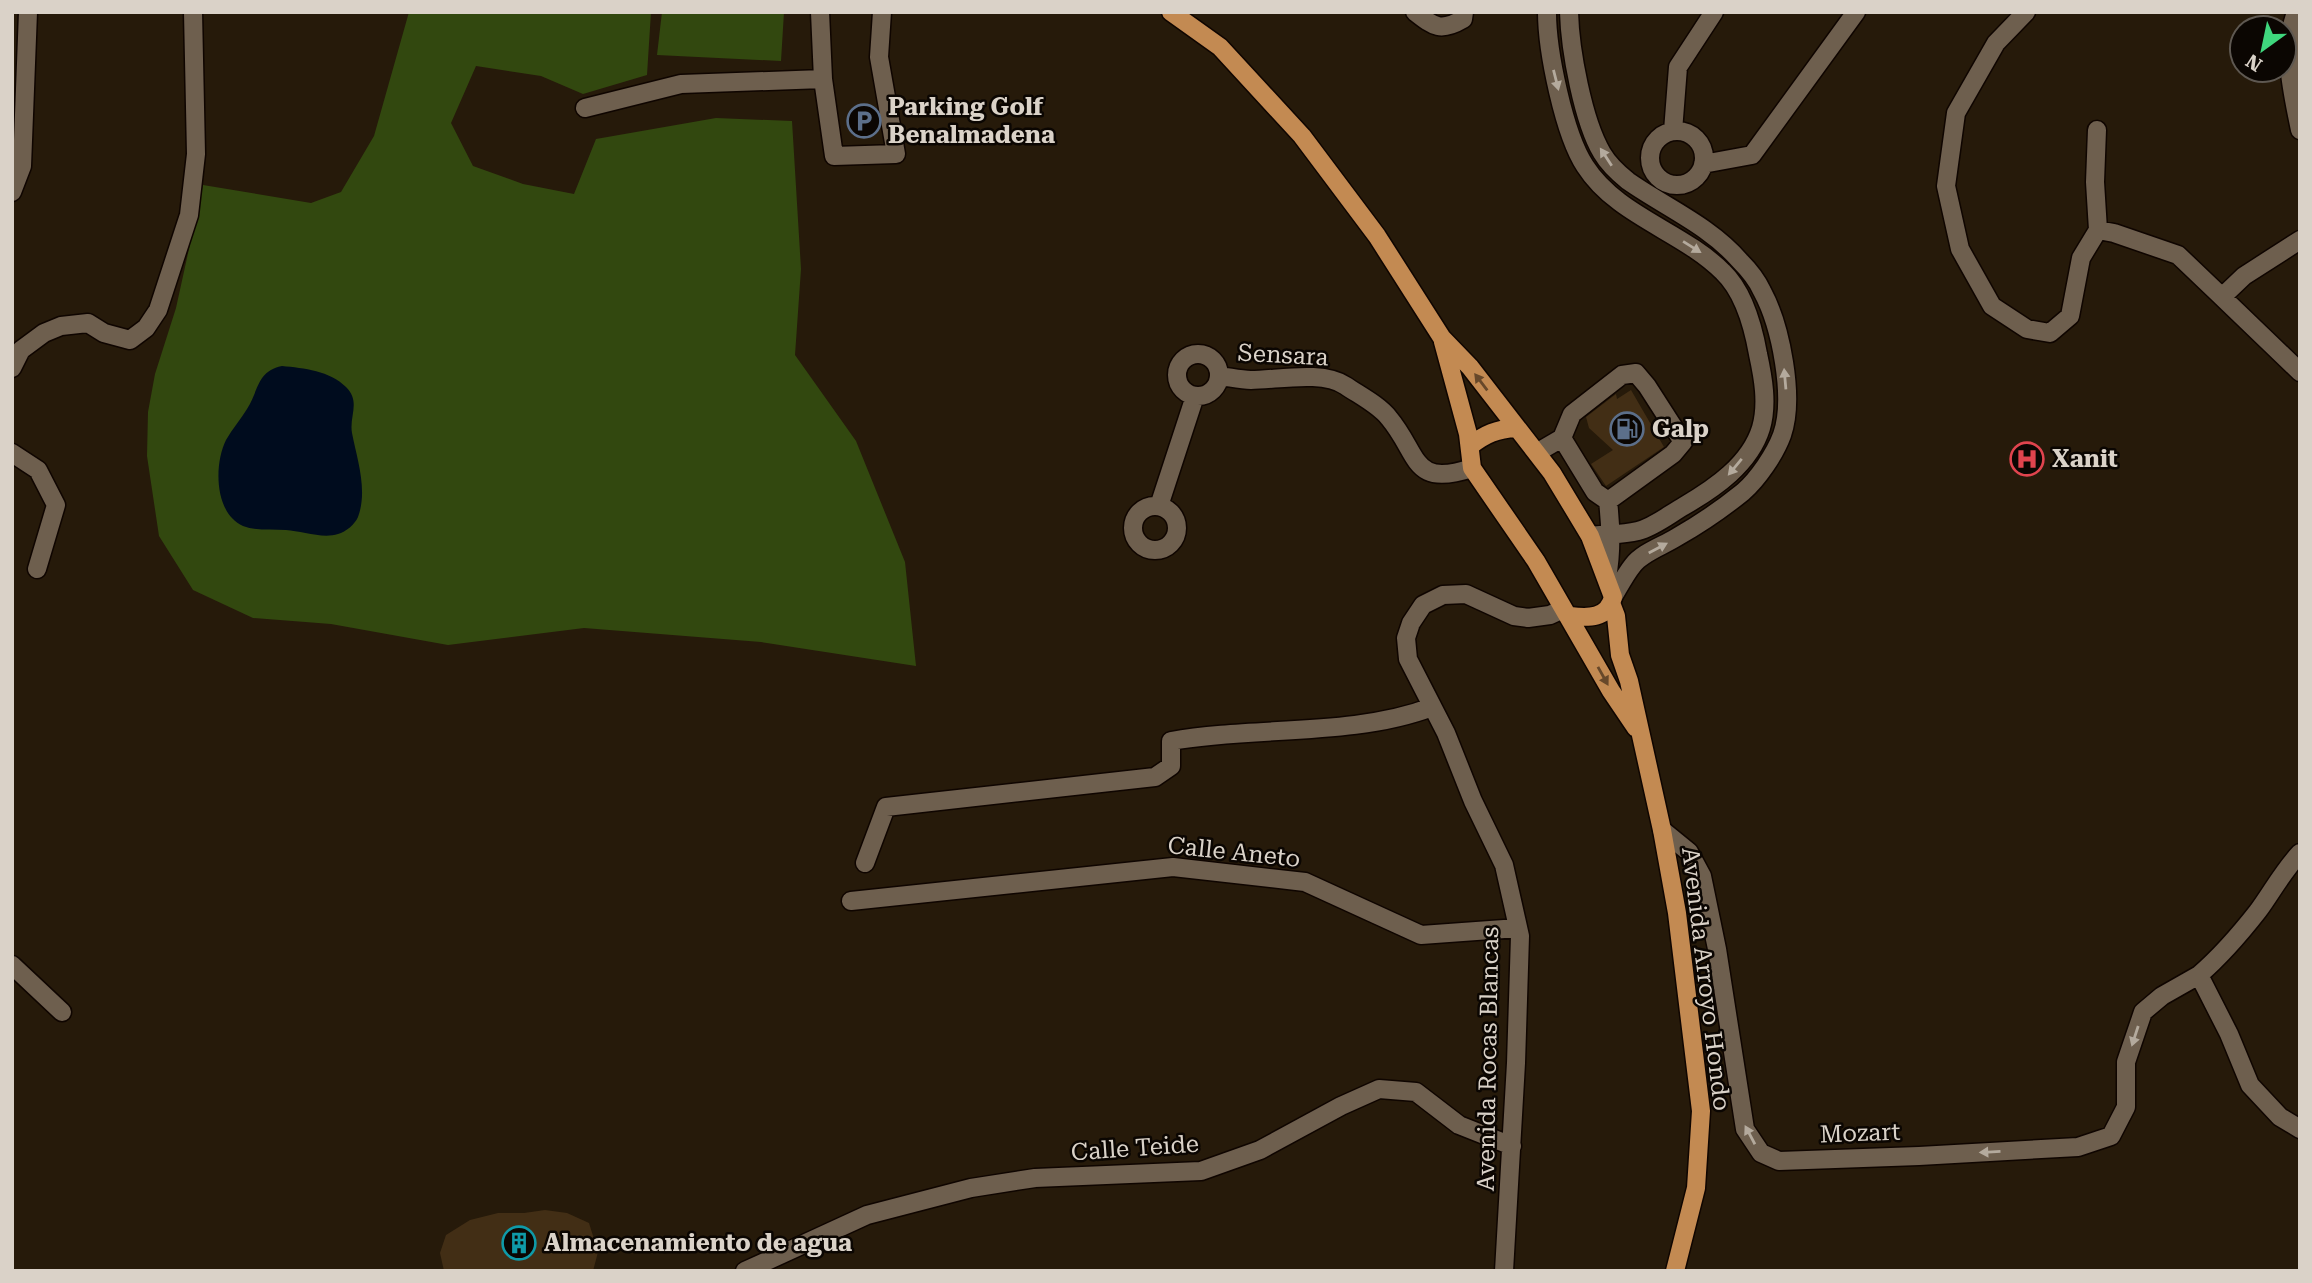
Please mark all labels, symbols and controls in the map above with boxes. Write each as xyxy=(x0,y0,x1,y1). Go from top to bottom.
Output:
north arrow xyxy=(2228,14,2298,84)
text: N xyxy=(2241,49,2266,76)
one-way arrow xyxy=(1551,69,1562,91)
place label: Parking Golf Benalmadena xyxy=(888,93,1055,149)
parking icon: Parking Golf Benalmadena xyxy=(845,102,883,140)
one-way arrow xyxy=(1599,147,1612,166)
one-way arrow xyxy=(1682,241,1702,254)
street label: Sensara xyxy=(1237,339,1329,371)
one-way arrow xyxy=(1779,368,1790,390)
one-way arrow xyxy=(1474,373,1488,391)
fuel station icon: Galp xyxy=(1608,410,1646,448)
place label: Galp xyxy=(1652,415,1709,443)
hospital icon: Xanit xyxy=(2008,440,2046,478)
place label: Xanit xyxy=(2052,445,2118,473)
one-way arrow xyxy=(1728,458,1743,476)
one-way arrow xyxy=(1648,542,1668,554)
one-way arrow xyxy=(1596,667,1608,687)
street label: Calle Aneto xyxy=(1166,831,1302,873)
street label: Avenida Arroyo Hondo xyxy=(1676,846,1736,1112)
street label: Avenida Rocas Blancas xyxy=(1472,926,1504,1192)
one-way arrow xyxy=(2129,1026,2140,1047)
street label: Mozart xyxy=(1819,1118,1901,1148)
one-way arrow xyxy=(1744,1125,1756,1145)
street label: Calle Teide xyxy=(1070,1130,1200,1166)
one-way arrow xyxy=(1979,1147,2001,1158)
building icon: Almacenamiento de agua xyxy=(500,1224,538,1262)
place label: Almacenamiento de agua xyxy=(544,1229,852,1257)

